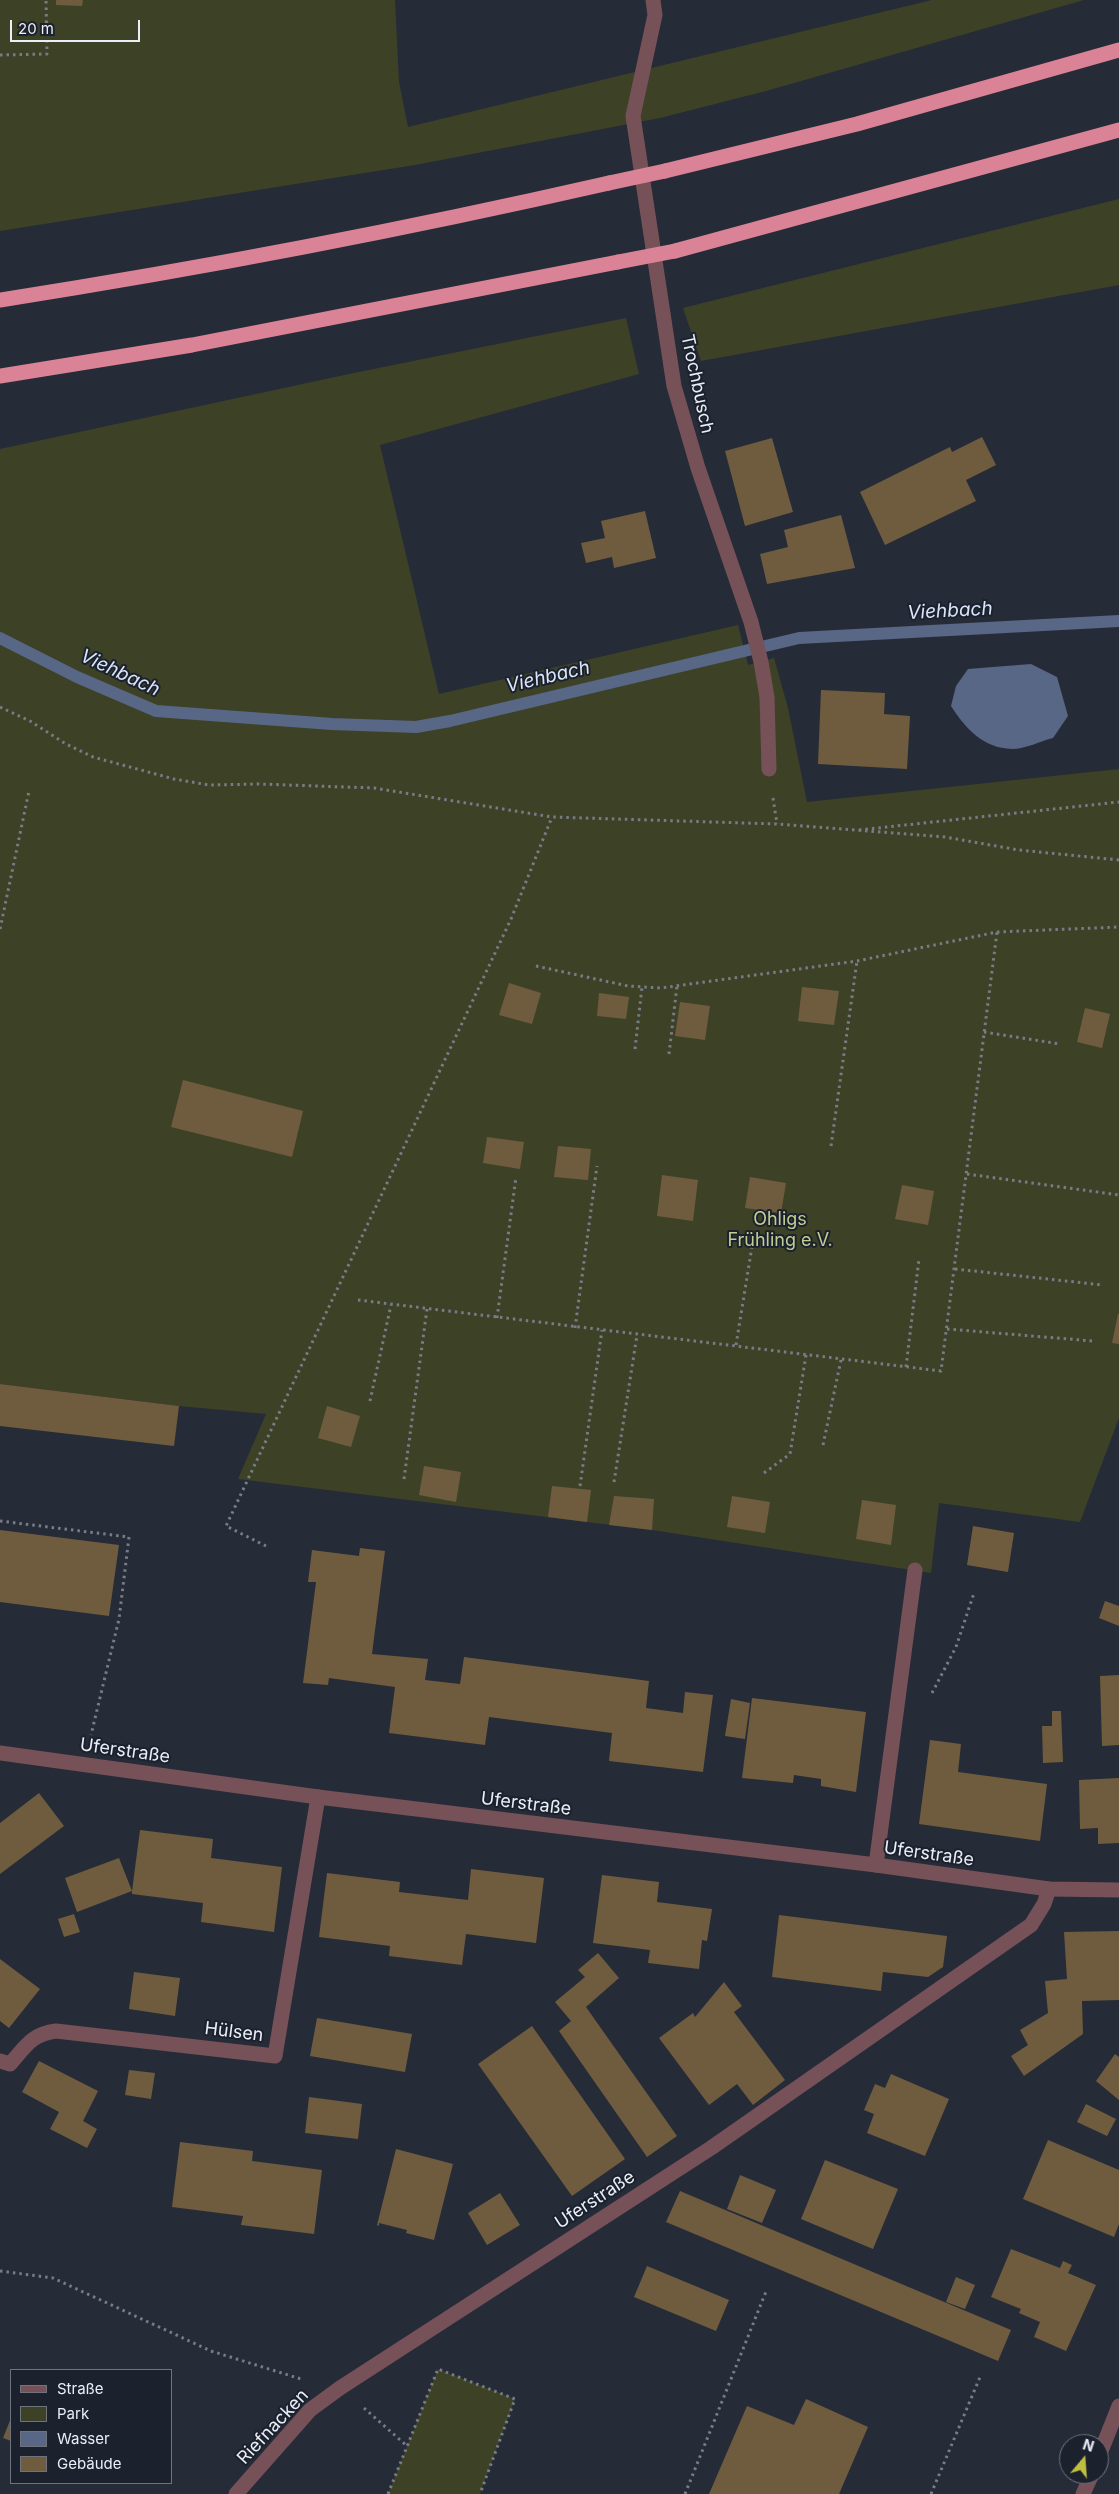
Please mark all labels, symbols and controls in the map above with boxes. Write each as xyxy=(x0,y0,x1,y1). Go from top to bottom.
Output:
scale bar xyxy=(12,10,142,42)
text: 20 m xyxy=(18,19,54,38)
street label: Trochbusch xyxy=(676,332,718,436)
water label: Viehbach xyxy=(907,597,993,625)
water label: Viehbach xyxy=(77,645,163,701)
water label: Viehbach xyxy=(504,656,592,698)
park label: Ohligs Frühling e.V. xyxy=(727,1209,833,1252)
street label: Uferstraße xyxy=(79,1734,171,1768)
street label: Uferstraße xyxy=(480,1788,572,1820)
street label: Uferstraße xyxy=(883,1837,975,1871)
street label: Hülsen xyxy=(203,2018,265,2046)
street label: Uferstraße xyxy=(551,2166,639,2234)
legend xyxy=(10,2369,172,2484)
text: Straße xyxy=(57,2379,104,2398)
street label: Riefnacken xyxy=(233,2385,313,2469)
text: Park xyxy=(57,2404,89,2423)
text: Wasser xyxy=(57,2429,110,2448)
north arrow xyxy=(1059,2434,1109,2484)
text: N xyxy=(1081,2435,1096,2455)
text: Gebäude xyxy=(57,2454,122,2473)

